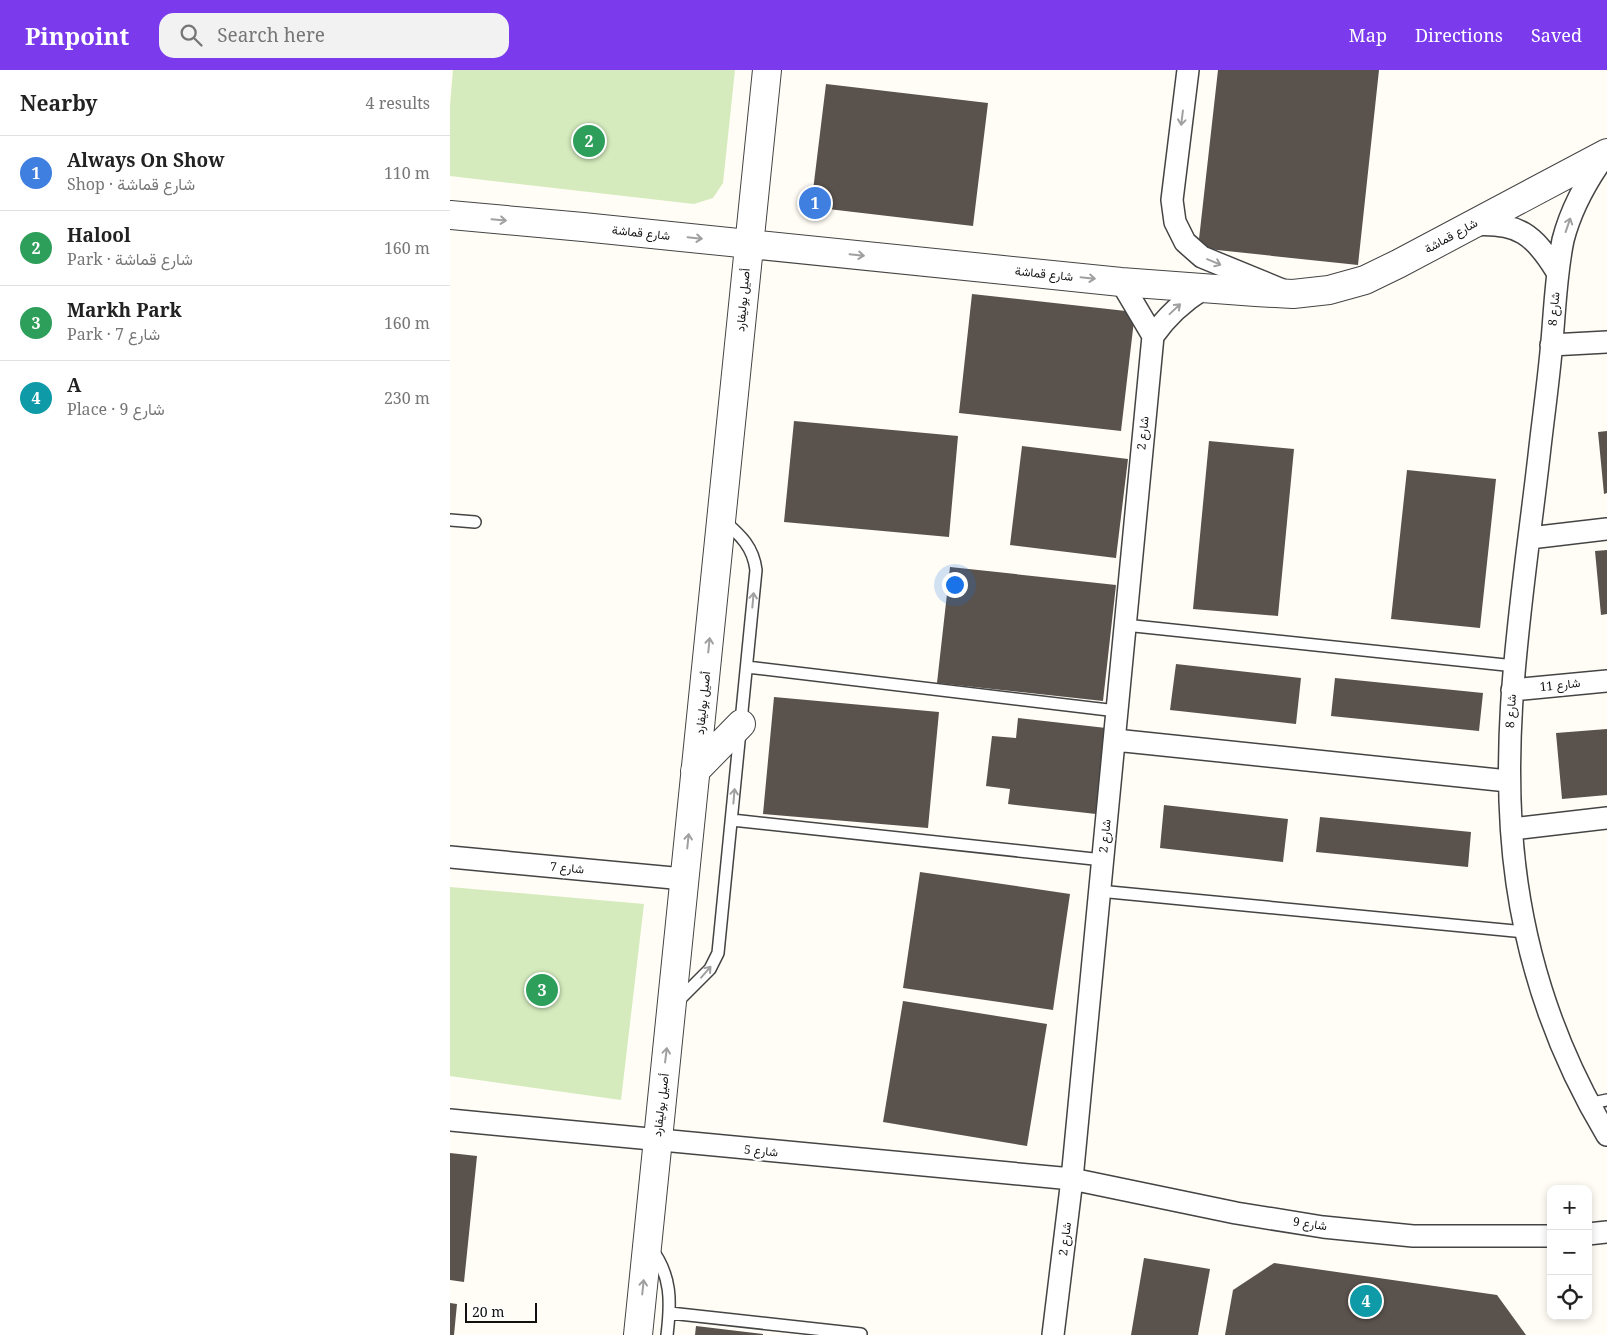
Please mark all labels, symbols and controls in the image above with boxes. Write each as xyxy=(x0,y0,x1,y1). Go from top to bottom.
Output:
search box xyxy=(159,13,509,58)
text: Pinpoint xyxy=(25,19,129,52)
icon: search xyxy=(177,21,205,49)
text: Search here xyxy=(217,22,325,48)
text: Map xyxy=(1349,23,1387,47)
text: Directions xyxy=(1415,23,1503,47)
text: Saved xyxy=(1531,23,1582,47)
text: Nearby xyxy=(20,89,98,117)
text: 4 results xyxy=(366,92,430,114)
one-way arrow xyxy=(1177,110,1187,126)
pin: 2 xyxy=(573,122,605,160)
text: Always On Show xyxy=(67,147,225,173)
text: 1 xyxy=(31,162,41,184)
text: 110 m xyxy=(384,162,430,184)
text: Shop · شارع قماشة xyxy=(67,173,195,195)
pin: 1 xyxy=(799,184,831,222)
street label: شارع قماشة xyxy=(1421,214,1481,258)
one-way arrow xyxy=(490,215,506,224)
one-way arrow xyxy=(1564,217,1573,233)
street label: شارع قماشة xyxy=(611,221,671,245)
text: Halool xyxy=(67,222,131,248)
one-way arrow xyxy=(687,233,703,243)
text: 2 xyxy=(31,237,41,259)
text: 160 m xyxy=(384,237,430,259)
text: Park · شارع قماشة xyxy=(67,248,193,270)
one-way arrow xyxy=(849,250,865,260)
one-way arrow xyxy=(1206,257,1221,267)
street label: شارع قماشة xyxy=(1014,262,1074,286)
street label: أصيل بوليفارد xyxy=(731,267,754,332)
one-way arrow xyxy=(1080,274,1096,283)
street label: شارع 8 xyxy=(1544,291,1564,327)
text: Markh Park xyxy=(67,297,182,323)
one-way arrow xyxy=(1168,303,1181,315)
text: 3 xyxy=(31,312,41,334)
text: 160 m xyxy=(384,312,430,334)
text: Park · شارع 7 xyxy=(67,323,160,345)
text: A xyxy=(67,372,81,398)
text: 4 xyxy=(31,387,41,409)
text: 230 m xyxy=(384,387,430,409)
text: Place · شارع 9 xyxy=(67,398,165,420)
street label: شارع 2 xyxy=(1132,415,1154,451)
your location xyxy=(942,572,968,598)
one-way arrow xyxy=(748,592,758,608)
one-way arrow xyxy=(704,637,714,653)
street label: أصيل بوليفارد xyxy=(691,670,714,735)
street label: شارع 11 xyxy=(1539,674,1581,696)
street label: شارع 8 xyxy=(1501,694,1521,728)
one-way arrow xyxy=(729,789,739,805)
street label: شارع 2 xyxy=(1094,818,1116,854)
one-way arrow xyxy=(683,834,693,850)
street label: شارع 7 xyxy=(549,858,585,878)
one-way arrow xyxy=(700,965,712,978)
pin: 3 xyxy=(526,971,558,1009)
one-way arrow xyxy=(661,1048,671,1064)
street label: أصيل بوليفارد xyxy=(648,1072,673,1137)
street label: شارع 5 xyxy=(743,1141,779,1161)
map controls xyxy=(1547,1185,1592,1320)
button: + xyxy=(1547,1185,1592,1230)
street label: شارع 9 xyxy=(1292,1213,1328,1235)
street label: شارع 2 xyxy=(1054,1221,1076,1257)
button: − xyxy=(1547,1230,1592,1275)
button: locate xyxy=(1547,1275,1592,1320)
one-way arrow xyxy=(638,1279,647,1295)
pin: 4 xyxy=(1350,1282,1382,1320)
scale bar xyxy=(465,1300,538,1323)
text: 20 m xyxy=(472,1302,505,1321)

